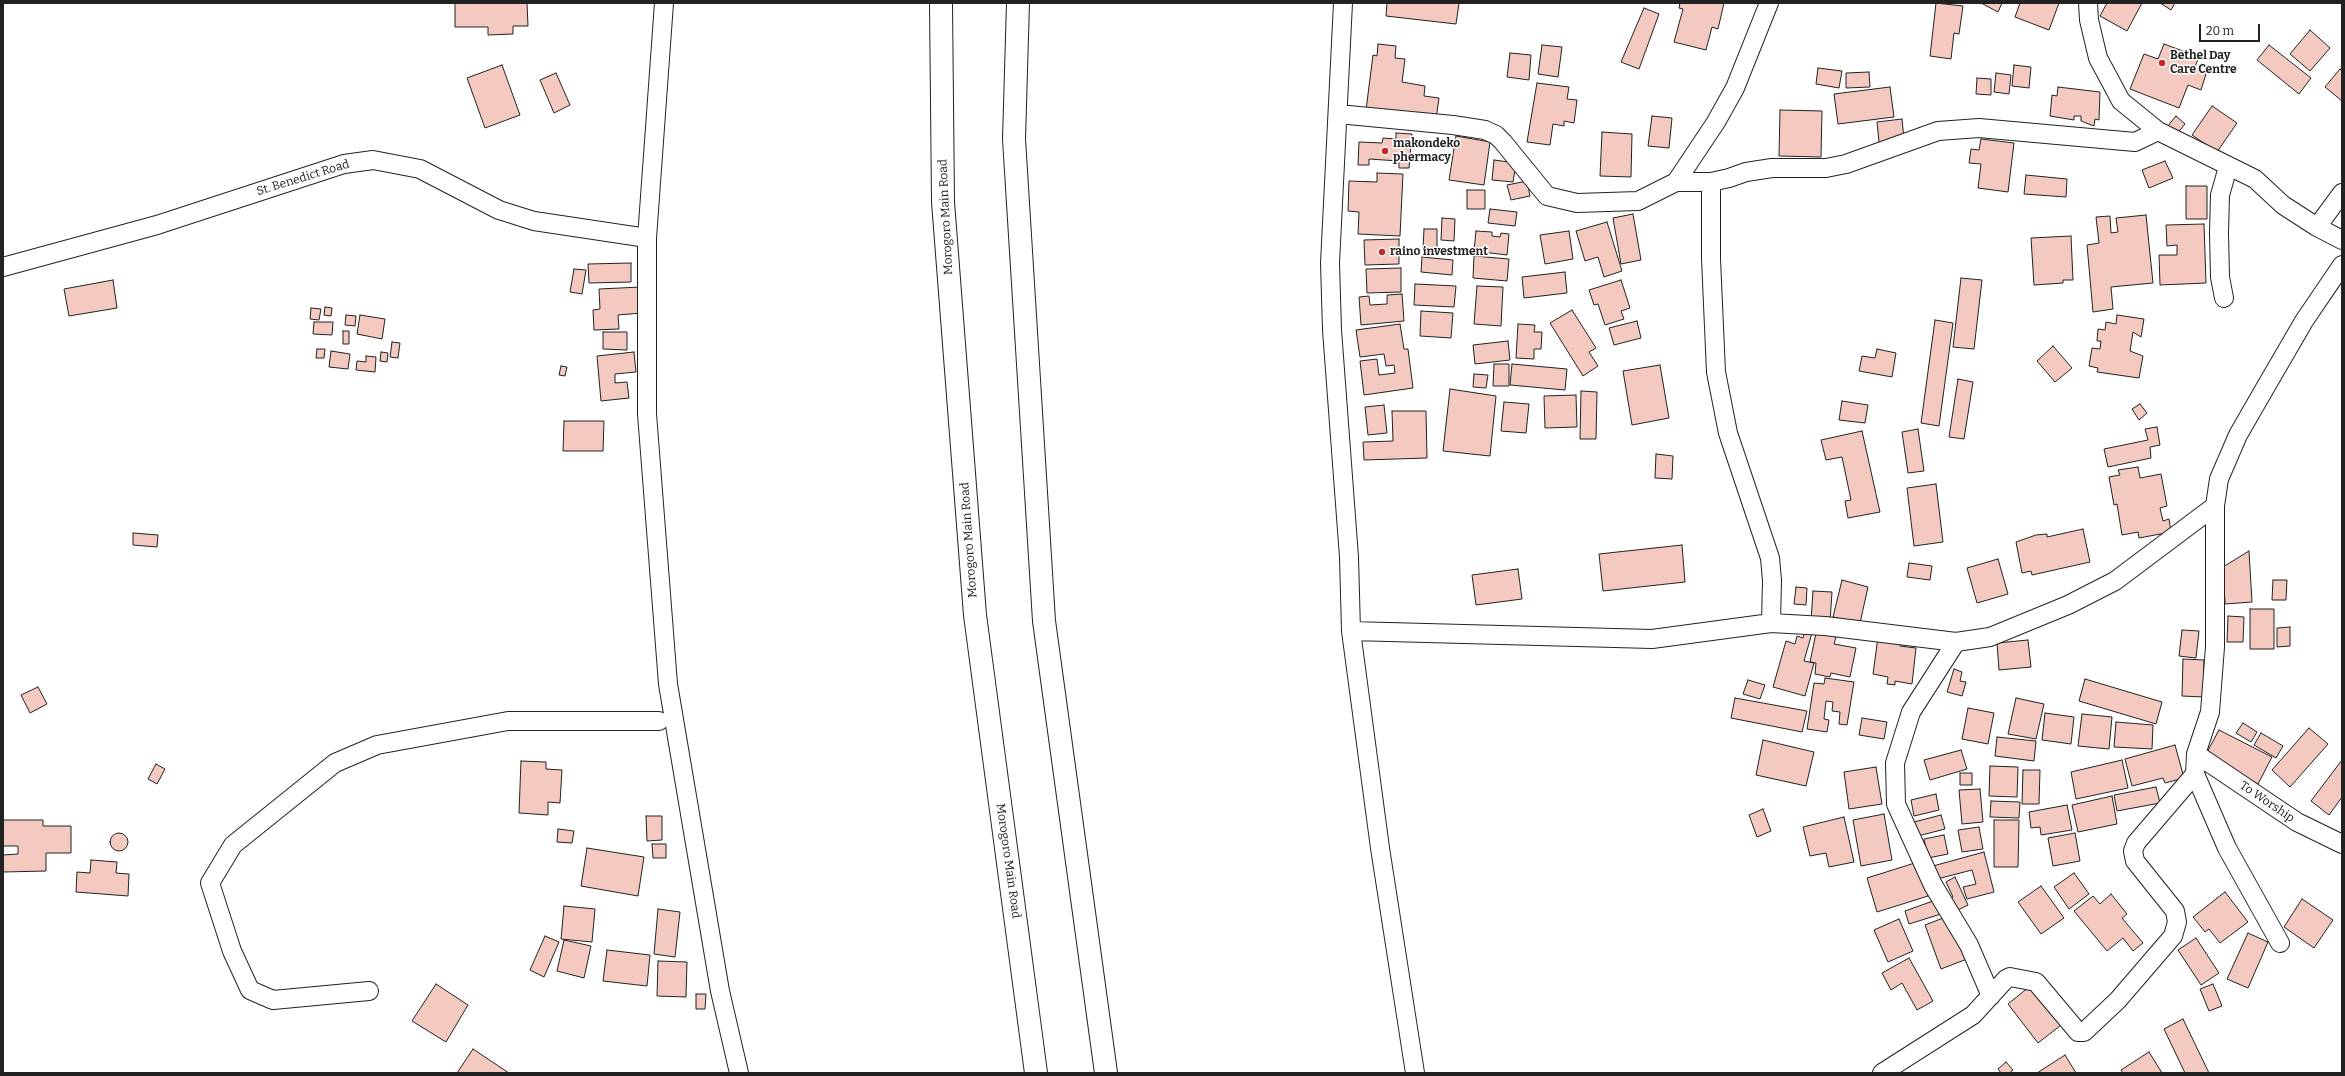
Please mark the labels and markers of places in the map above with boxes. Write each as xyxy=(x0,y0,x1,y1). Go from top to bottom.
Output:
place label: Bethel Day Care Centre xyxy=(2170,49,2237,77)
marker: Bethel Day Care Centre xyxy=(2157,58,2167,68)
place label: makondeko phermacy xyxy=(1393,137,1460,165)
marker: makondeko phermacy xyxy=(1380,146,1390,156)
place label: raino investment xyxy=(1390,245,1488,259)
marker: raino investment xyxy=(1377,247,1387,257)

